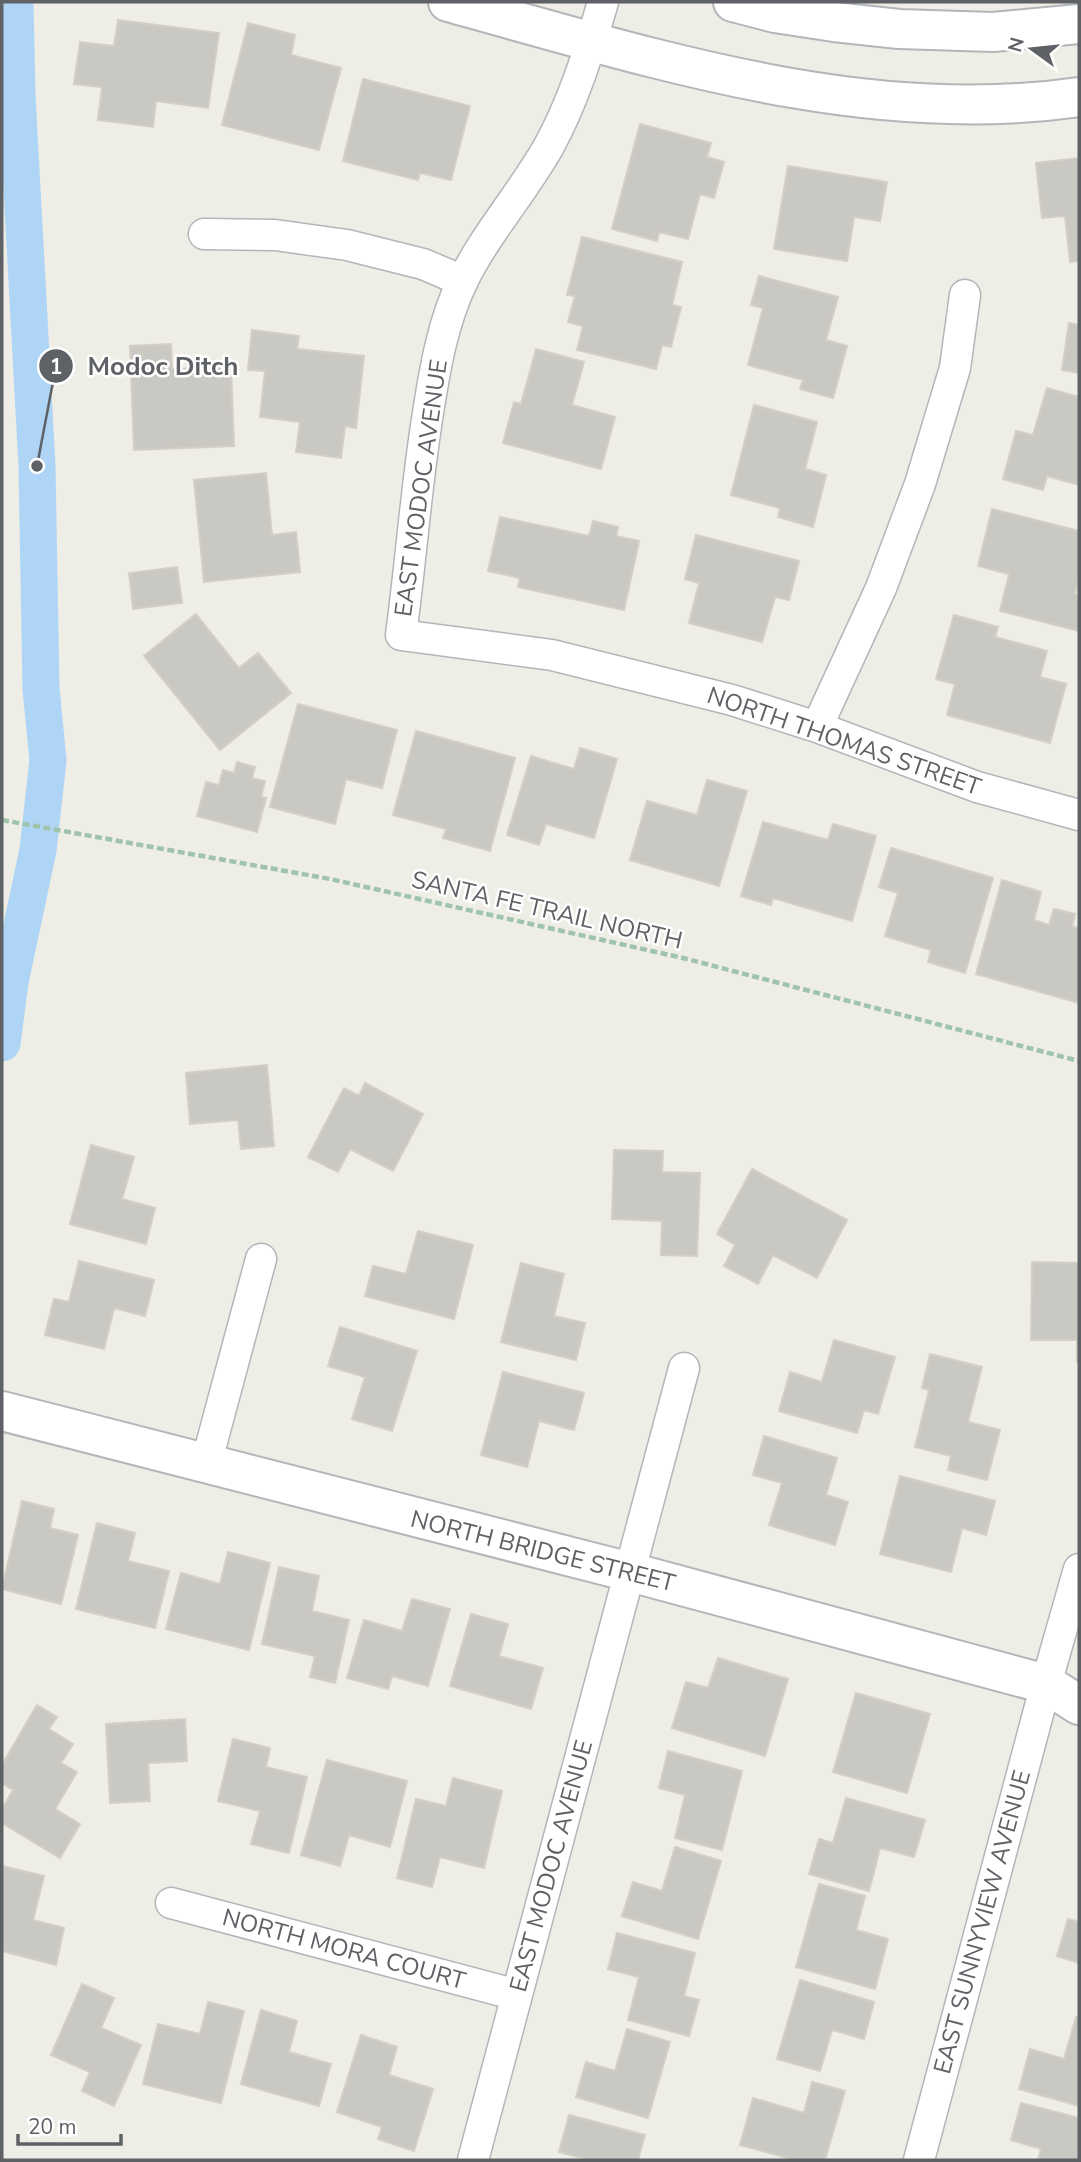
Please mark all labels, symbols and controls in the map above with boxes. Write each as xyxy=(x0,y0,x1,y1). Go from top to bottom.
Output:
north arrow xyxy=(997,14,1067,84)
text: N xyxy=(1002,35,1031,55)
callout: Modoc Ditch xyxy=(38,343,253,390)
text: Modoc Ditch xyxy=(87,349,239,384)
text: 1 xyxy=(50,353,62,381)
street label: EAST MODOC AVENUE xyxy=(387,357,455,619)
street label: NORTH THOMAS STREET xyxy=(703,679,986,803)
street label: SANTA FE TRAIL NORTH xyxy=(408,863,686,957)
street label: NORTH BRIDGE STREET xyxy=(407,1503,679,1599)
street label: EAST MODOC AVENUE xyxy=(502,1737,600,1995)
street label: EAST SUNNYVIEW AVENUE xyxy=(926,1767,1038,2077)
street label: NORTH MORA COURT xyxy=(219,1901,470,1997)
scale bar xyxy=(18,2102,121,2146)
text: 20 m xyxy=(28,2113,77,2141)

